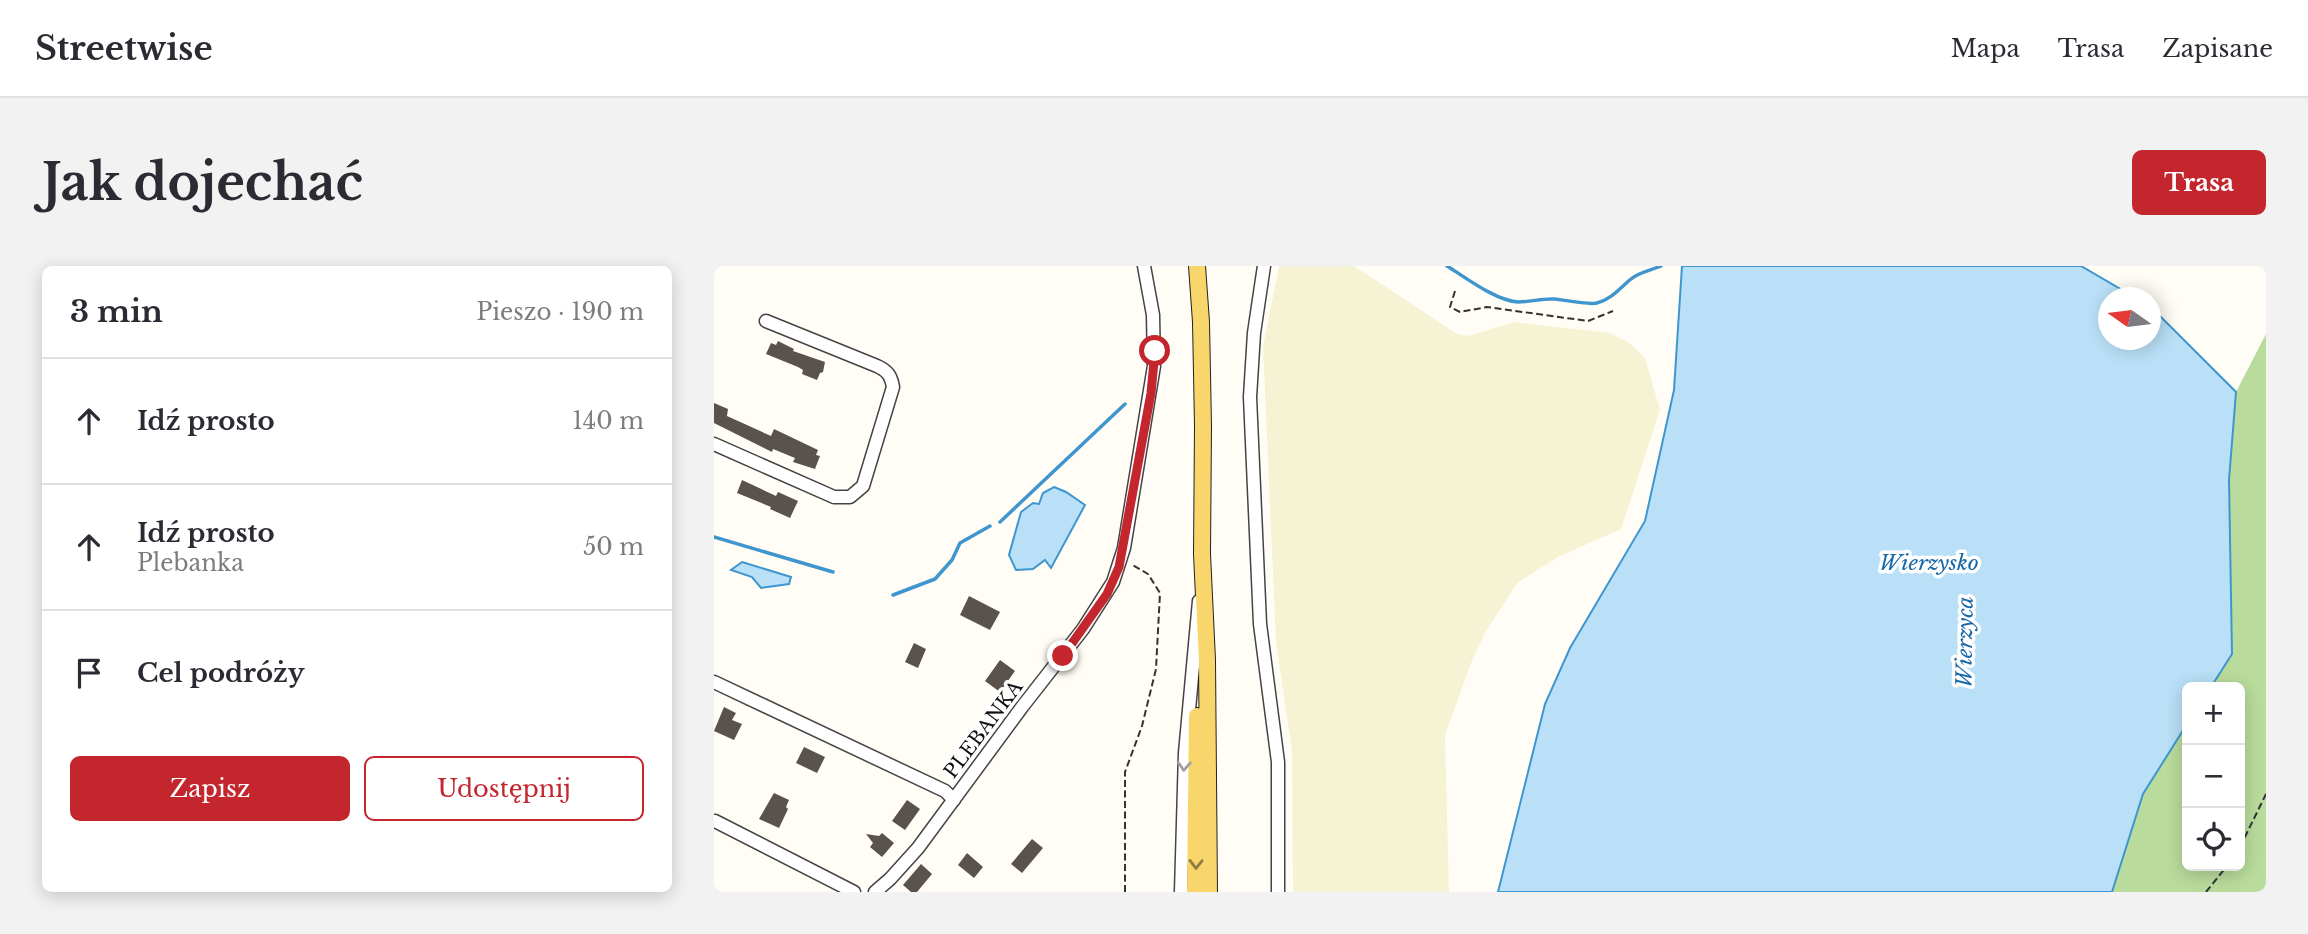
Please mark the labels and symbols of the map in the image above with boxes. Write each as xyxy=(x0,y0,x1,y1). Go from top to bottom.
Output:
north arrow xyxy=(2098,287,2161,350)
route start xyxy=(1139,335,1170,366)
water label: Wierzysko xyxy=(1879,550,1979,576)
water label: Wierzyca xyxy=(1951,596,1979,688)
route end xyxy=(1047,640,1078,671)
street label: PLEBANKA xyxy=(939,676,1028,783)
one-way arrow xyxy=(1177,761,1192,772)
one-way arrow xyxy=(1188,859,1203,870)

